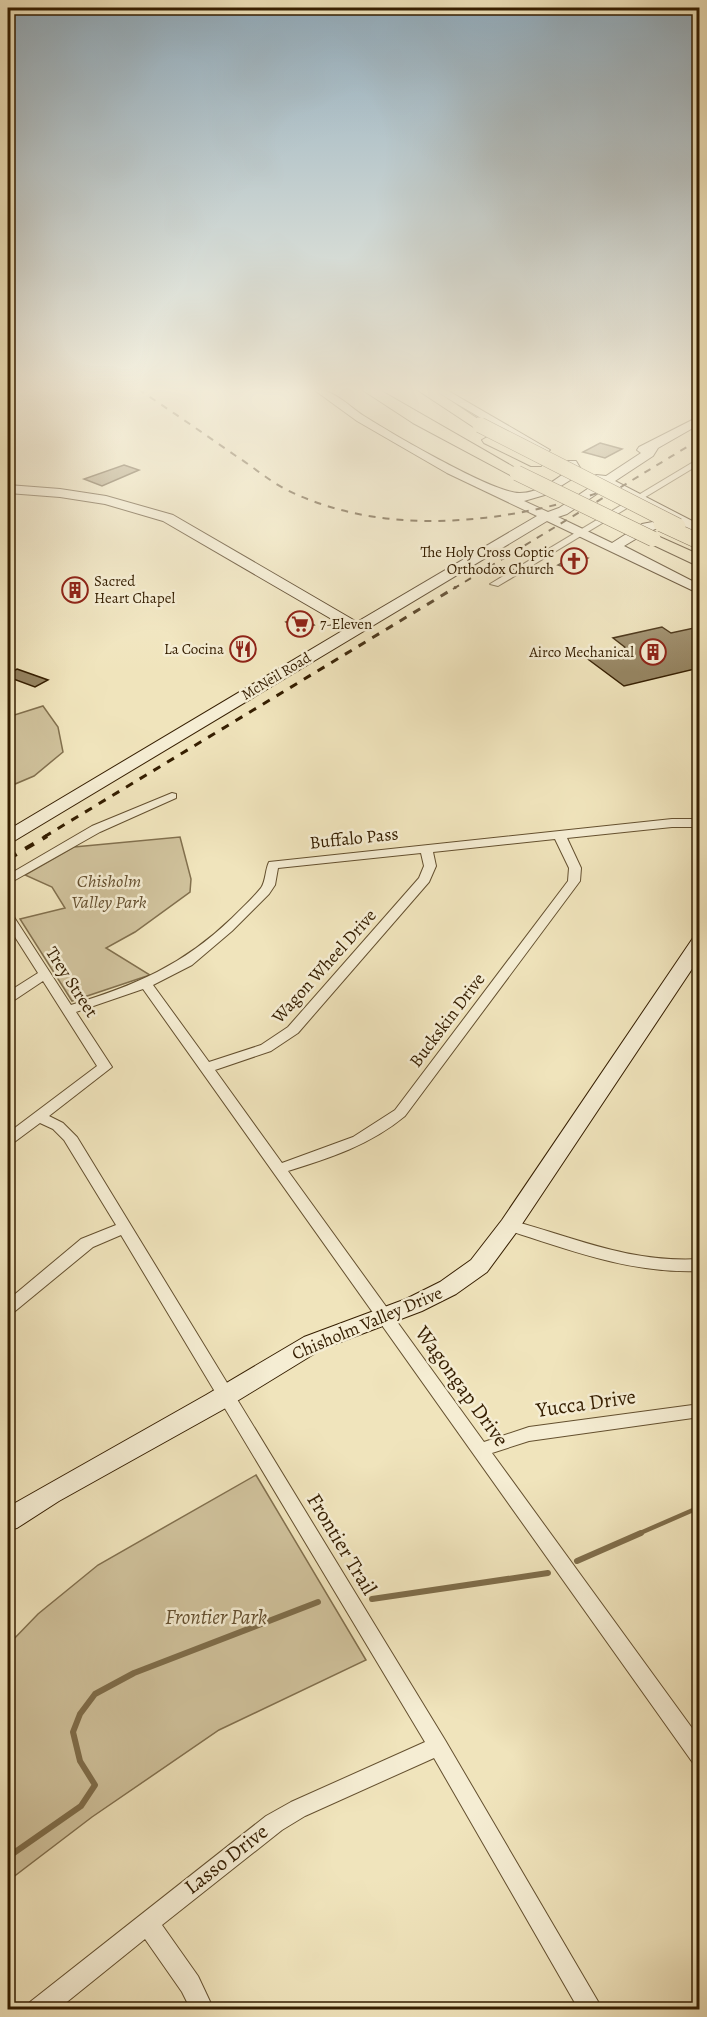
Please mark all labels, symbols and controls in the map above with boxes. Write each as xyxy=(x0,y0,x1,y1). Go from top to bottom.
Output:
place label: The Holy Cross Coptic Orthodox Church xyxy=(420,542,554,579)
church icon: The Holy Cross Coptic Orthodox Church xyxy=(559,546,589,576)
place label: Sacred Heart Chapel xyxy=(94,571,175,608)
building icon: Sacred Heart Chapel xyxy=(60,575,90,605)
supermarket icon: 7-Eleven xyxy=(285,609,315,639)
place label: 7-Eleven xyxy=(320,614,372,634)
restaurant icon: La Cocina xyxy=(228,634,258,664)
building icon: Airco Mechanical xyxy=(638,637,668,667)
place label: La Cocina xyxy=(164,639,224,659)
place label: Airco Mechanical xyxy=(528,642,634,662)
street label: McNeil Road xyxy=(238,647,315,705)
street label: Buffalo Pass xyxy=(308,821,400,855)
park label: Chisholm Valley Park xyxy=(71,869,147,914)
street label: Wagon Wheel Drive xyxy=(266,904,382,1029)
street label: Trey Street xyxy=(40,942,104,1022)
street label: Buckskin Drive xyxy=(404,968,490,1072)
street label: Chisholm Valley Drive xyxy=(288,1280,446,1366)
street label: Wagongap Drive xyxy=(408,1319,515,1452)
street label: Yucca Drive xyxy=(533,1382,638,1424)
street label: Frontier Trail xyxy=(301,1488,383,1600)
park label: Frontier Park xyxy=(165,1603,267,1631)
street label: Lasso Drive xyxy=(178,1817,274,1901)

